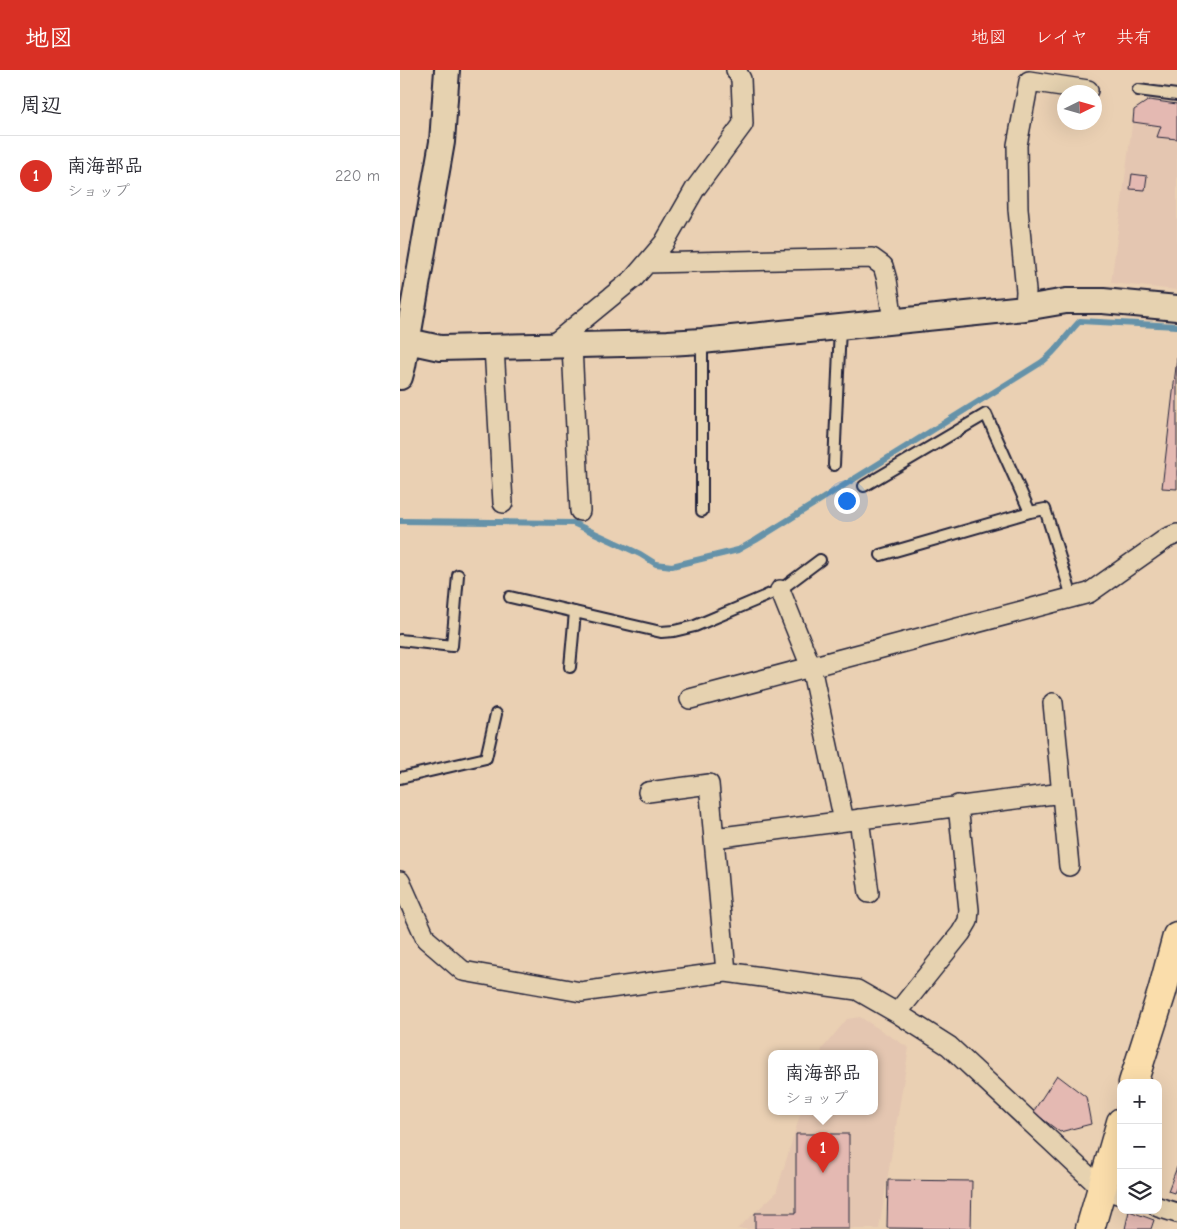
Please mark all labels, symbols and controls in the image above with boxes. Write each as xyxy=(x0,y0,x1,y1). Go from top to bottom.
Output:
text: 地図 xyxy=(25,24,73,52)
text: 地図 xyxy=(971,27,1007,48)
text: レイヤ xyxy=(1035,27,1088,48)
text: 共有 xyxy=(1116,27,1152,48)
north arrow xyxy=(1057,85,1102,130)
text: 周辺 xyxy=(20,93,62,117)
text: 南海部品 xyxy=(67,155,143,177)
text: 1 xyxy=(33,167,39,185)
text: 220 m xyxy=(335,167,380,185)
text: ショップ xyxy=(67,182,130,200)
your location xyxy=(834,488,860,514)
popup xyxy=(768,1050,878,1115)
text: 南海部品 xyxy=(785,1062,861,1084)
map controls xyxy=(1117,1079,1162,1214)
button: + xyxy=(1117,1079,1162,1124)
text: ショップ xyxy=(785,1089,848,1107)
button: − xyxy=(1117,1124,1162,1169)
pin: 1 xyxy=(807,1132,839,1173)
button: layers xyxy=(1117,1169,1162,1214)

